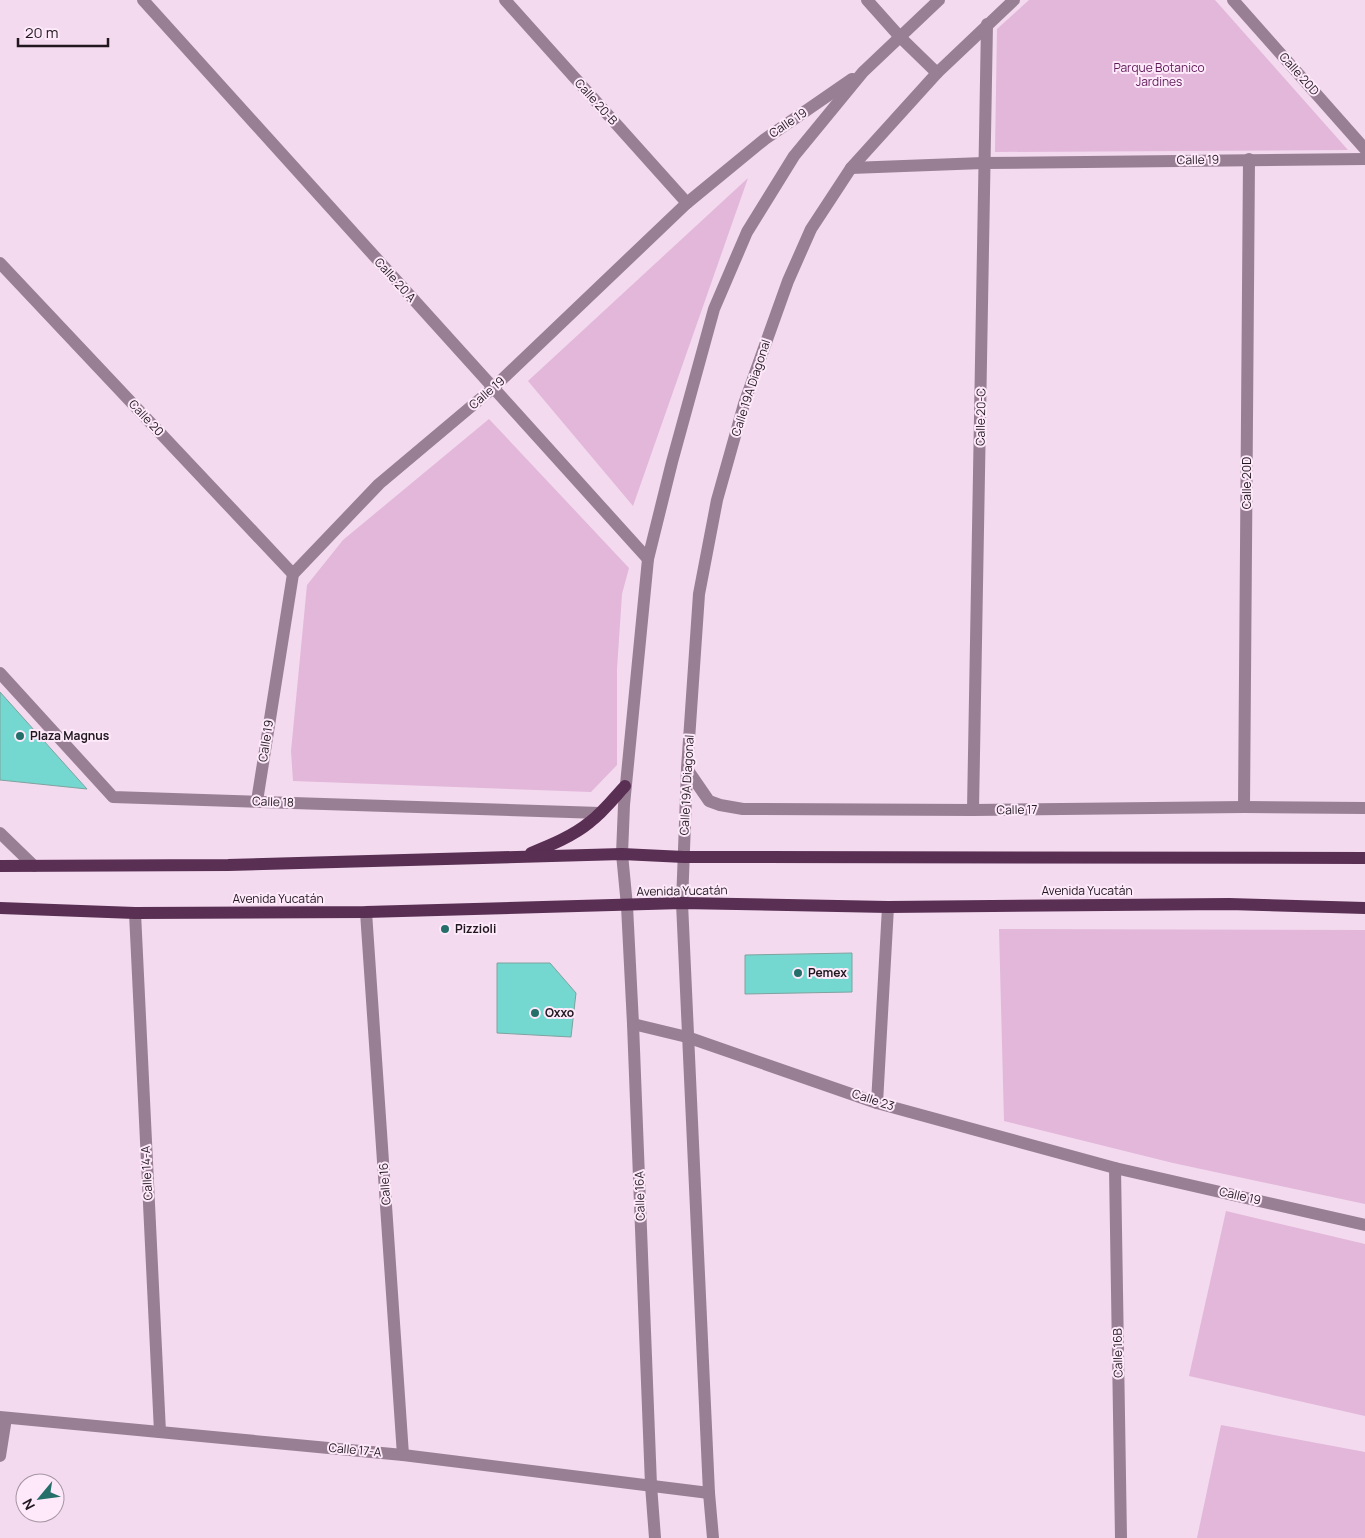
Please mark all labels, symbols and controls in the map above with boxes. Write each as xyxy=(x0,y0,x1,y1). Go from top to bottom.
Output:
scale bar xyxy=(18,15,108,47)
text: 20 m xyxy=(25,22,58,43)
street label: Calle 20D xyxy=(1275,48,1323,99)
park label: Parque Botanico Jardines xyxy=(1113,59,1205,90)
street label: Calle 20-B xyxy=(571,75,622,128)
street label: Calle 19 xyxy=(765,104,810,141)
street label: Calle 19 xyxy=(1177,151,1219,168)
street label: Calle 20 A xyxy=(371,254,420,306)
street label: Calle 19A Diagonal xyxy=(727,337,774,438)
street label: Calle 19 xyxy=(465,372,508,413)
street label: Calle 20-C xyxy=(971,387,990,446)
street label: Calle 20 xyxy=(125,396,168,440)
street label: Calle 20D xyxy=(1238,457,1255,509)
street label: Calle 19 xyxy=(254,719,277,763)
place label: Plaza Magnus xyxy=(30,727,110,744)
marker: Plaza Magnus xyxy=(14,730,26,742)
street label: Calle 19A Diagonal xyxy=(675,734,698,836)
street label: Calle 18 xyxy=(252,792,294,811)
street label: Calle 17 xyxy=(996,801,1038,818)
street label: Avenida Yucatán xyxy=(636,881,728,900)
street label: Avenida Yucatán xyxy=(1041,882,1133,899)
street label: Avenida Yucatán xyxy=(232,890,324,907)
place label: Pizzioli xyxy=(455,920,496,937)
marker: Pizzioli xyxy=(439,923,451,935)
place label: Pemex xyxy=(808,964,847,981)
marker: Pemex xyxy=(792,967,804,979)
place label: Oxxo xyxy=(545,1004,574,1021)
marker: Oxxo xyxy=(529,1007,541,1019)
street label: Calle 23 xyxy=(850,1085,897,1114)
street label: Calle 14-A xyxy=(137,1145,156,1201)
street label: Calle 16 xyxy=(375,1162,394,1206)
street label: Calle 16A xyxy=(630,1170,649,1221)
street label: Calle 19 xyxy=(1218,1182,1263,1209)
street label: Calle 16B xyxy=(1109,1328,1126,1378)
street label: Calle 17-A xyxy=(328,1439,383,1460)
north arrow xyxy=(15,1473,65,1523)
text: N xyxy=(17,1496,39,1514)

